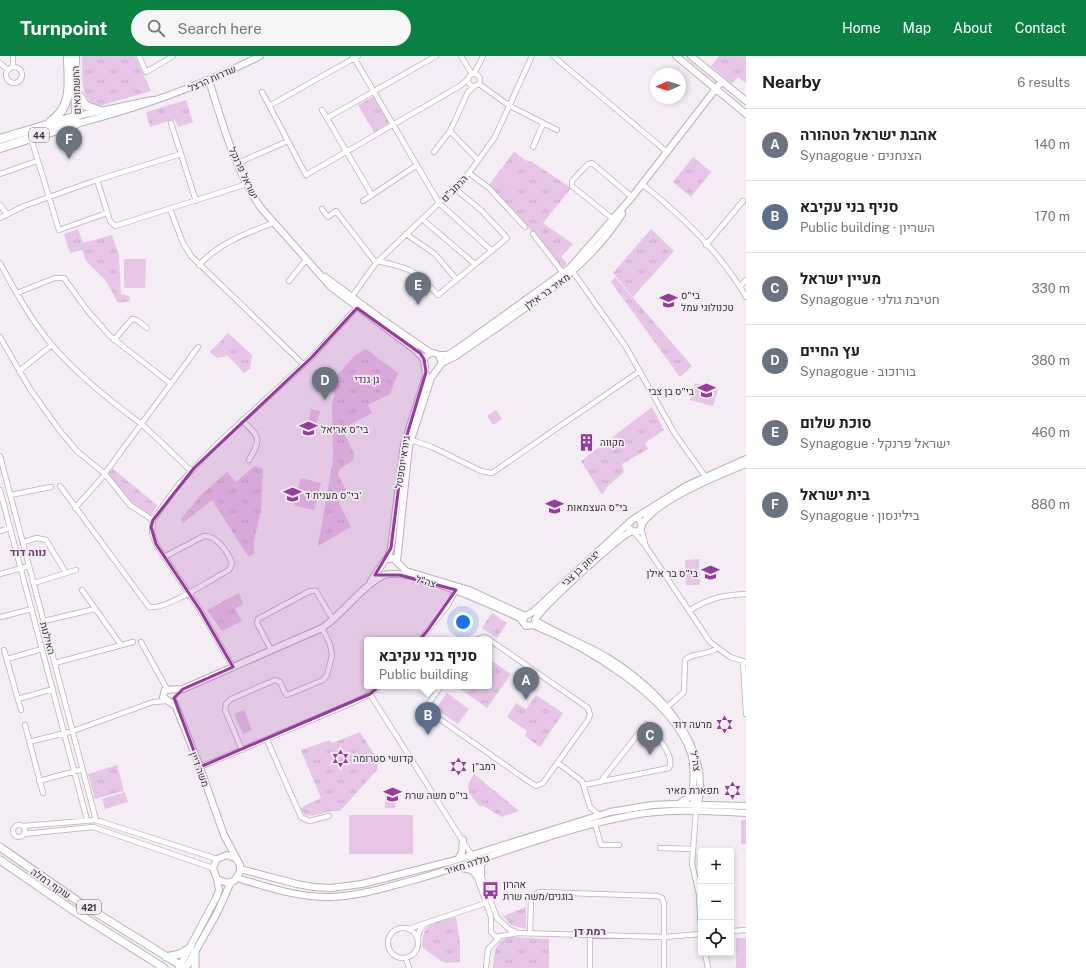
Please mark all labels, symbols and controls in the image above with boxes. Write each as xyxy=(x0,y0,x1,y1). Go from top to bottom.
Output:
search box xyxy=(131,10,411,46)
text: Turnpoint xyxy=(20,17,107,39)
icon: search xyxy=(145,17,167,39)
text: Search here xyxy=(177,20,262,37)
text: Home xyxy=(842,20,881,36)
text: Map xyxy=(903,20,931,36)
text: About xyxy=(953,20,993,36)
text: Contact xyxy=(1015,20,1066,36)
street label: שדרות הרצל xyxy=(186,62,238,94)
street label: החשמונאים xyxy=(69,65,83,114)
north arrow xyxy=(650,68,686,104)
text: Nearby xyxy=(762,72,821,92)
text: 6 results xyxy=(1017,75,1070,90)
pin: F xyxy=(56,126,82,159)
text: אהבת ישראל הטהורה xyxy=(800,126,937,143)
road number: 44 xyxy=(29,128,49,142)
text: A xyxy=(770,137,780,152)
text: 140 m xyxy=(1034,137,1070,152)
street label: ישראל פרנקל xyxy=(227,145,261,201)
text: Synagogue · הצנחנים xyxy=(800,148,922,163)
street label: הרמב"ם xyxy=(438,172,470,204)
text: סניף בני עקיבא xyxy=(800,198,898,215)
text: B xyxy=(771,209,779,224)
text: 170 m xyxy=(1035,209,1070,224)
text: Public building · השריון xyxy=(800,220,935,235)
text: מעיין ישראל xyxy=(800,270,881,287)
street label: מאיר בר אילן xyxy=(522,271,572,311)
pin: E xyxy=(405,272,431,305)
text: C xyxy=(770,281,780,296)
text: 330 m xyxy=(1031,281,1070,296)
place label: בי"ס טכנולוגי עמל xyxy=(681,289,734,313)
school or university icon: בי"ס טכנולוגי עמל xyxy=(658,291,678,311)
text: Synagogue · חטיבת גולני xyxy=(800,292,940,307)
text: עץ החיים xyxy=(800,342,860,359)
text: D xyxy=(770,353,780,368)
text: 380 m xyxy=(1031,353,1070,368)
text: Synagogue · בורוכוב xyxy=(800,364,916,379)
pin: D xyxy=(312,367,338,400)
park label: גן גנדי xyxy=(355,373,380,385)
school or university icon: בי"ס בן צבי xyxy=(697,381,717,401)
place label: בי"ס בן צבי xyxy=(648,385,695,397)
text: סוכת שלום xyxy=(800,414,871,431)
school or university icon: בי"ס אריאל xyxy=(298,419,318,439)
place label: בי"ס אריאל xyxy=(321,423,369,435)
text: E xyxy=(771,425,779,440)
text: 460 m xyxy=(1031,425,1070,440)
building icon: מקווה xyxy=(577,432,597,452)
street label: גיורא יוספטל xyxy=(392,435,412,489)
place label: מקווה xyxy=(600,436,624,448)
text: Synagogue · ישראל פרנקל xyxy=(800,436,950,451)
school or university icon: בי"ס מענית ד' xyxy=(282,485,302,505)
text: בית ישראל xyxy=(800,486,870,503)
place label: בי"ס מענית ד' xyxy=(305,489,361,501)
school or university icon: בי"ס העצמאות xyxy=(544,497,564,517)
text: F xyxy=(771,497,779,512)
text: 880 m xyxy=(1031,497,1070,512)
place label: בי"ס העצמאות xyxy=(567,501,628,513)
text: Synagogue · בילינסון xyxy=(800,508,920,523)
district label: נווה דוד xyxy=(10,546,46,558)
street label: יצחק בן צבי xyxy=(559,547,601,589)
school or university icon: בי"ס בר אילן xyxy=(701,563,721,583)
place label: בי"ס בר אילן xyxy=(647,567,699,579)
street label: צה"ל xyxy=(414,572,438,590)
your location xyxy=(453,612,473,632)
street label: האילנות xyxy=(38,620,58,656)
popup xyxy=(364,637,492,689)
text: סניף בני עקיבא xyxy=(379,647,477,664)
text: Public building xyxy=(379,667,469,682)
pin: A xyxy=(513,667,539,700)
pin: B xyxy=(415,702,441,735)
synagogue icon: מרעה דוד xyxy=(715,714,735,734)
place label: מרעה דוד xyxy=(673,718,712,730)
pin: C xyxy=(637,722,663,755)
synagogue icon: קדושי סטרומה xyxy=(330,748,350,768)
street label: משה דיין xyxy=(188,750,212,788)
street label: צה"ל xyxy=(688,750,704,773)
place label: קדושי סטרומה xyxy=(353,752,413,764)
synagogue icon: רמב"ן xyxy=(449,756,469,776)
place label: רמב"ן xyxy=(472,760,496,772)
synagogue icon: תפארת מאיר xyxy=(722,780,742,800)
place label: תפארת מאיר xyxy=(666,784,719,796)
school or university icon: בי"ס משה שרת xyxy=(382,785,402,805)
place label: בי"ס משה שרת xyxy=(405,789,469,801)
map controls xyxy=(698,848,734,956)
button: + xyxy=(698,848,734,884)
street label: גולדה מאיר xyxy=(443,851,491,876)
street label: עוקף רמלה xyxy=(29,865,73,901)
place label: אהרון בוגנים/משה שרת xyxy=(503,878,574,902)
bus stop icon: אהרון בוגנים/משה שרת xyxy=(480,880,500,900)
button: − xyxy=(698,884,734,920)
road number: 421 xyxy=(77,900,101,914)
button: locate xyxy=(698,920,734,956)
district label: רמת דן xyxy=(574,925,606,937)

